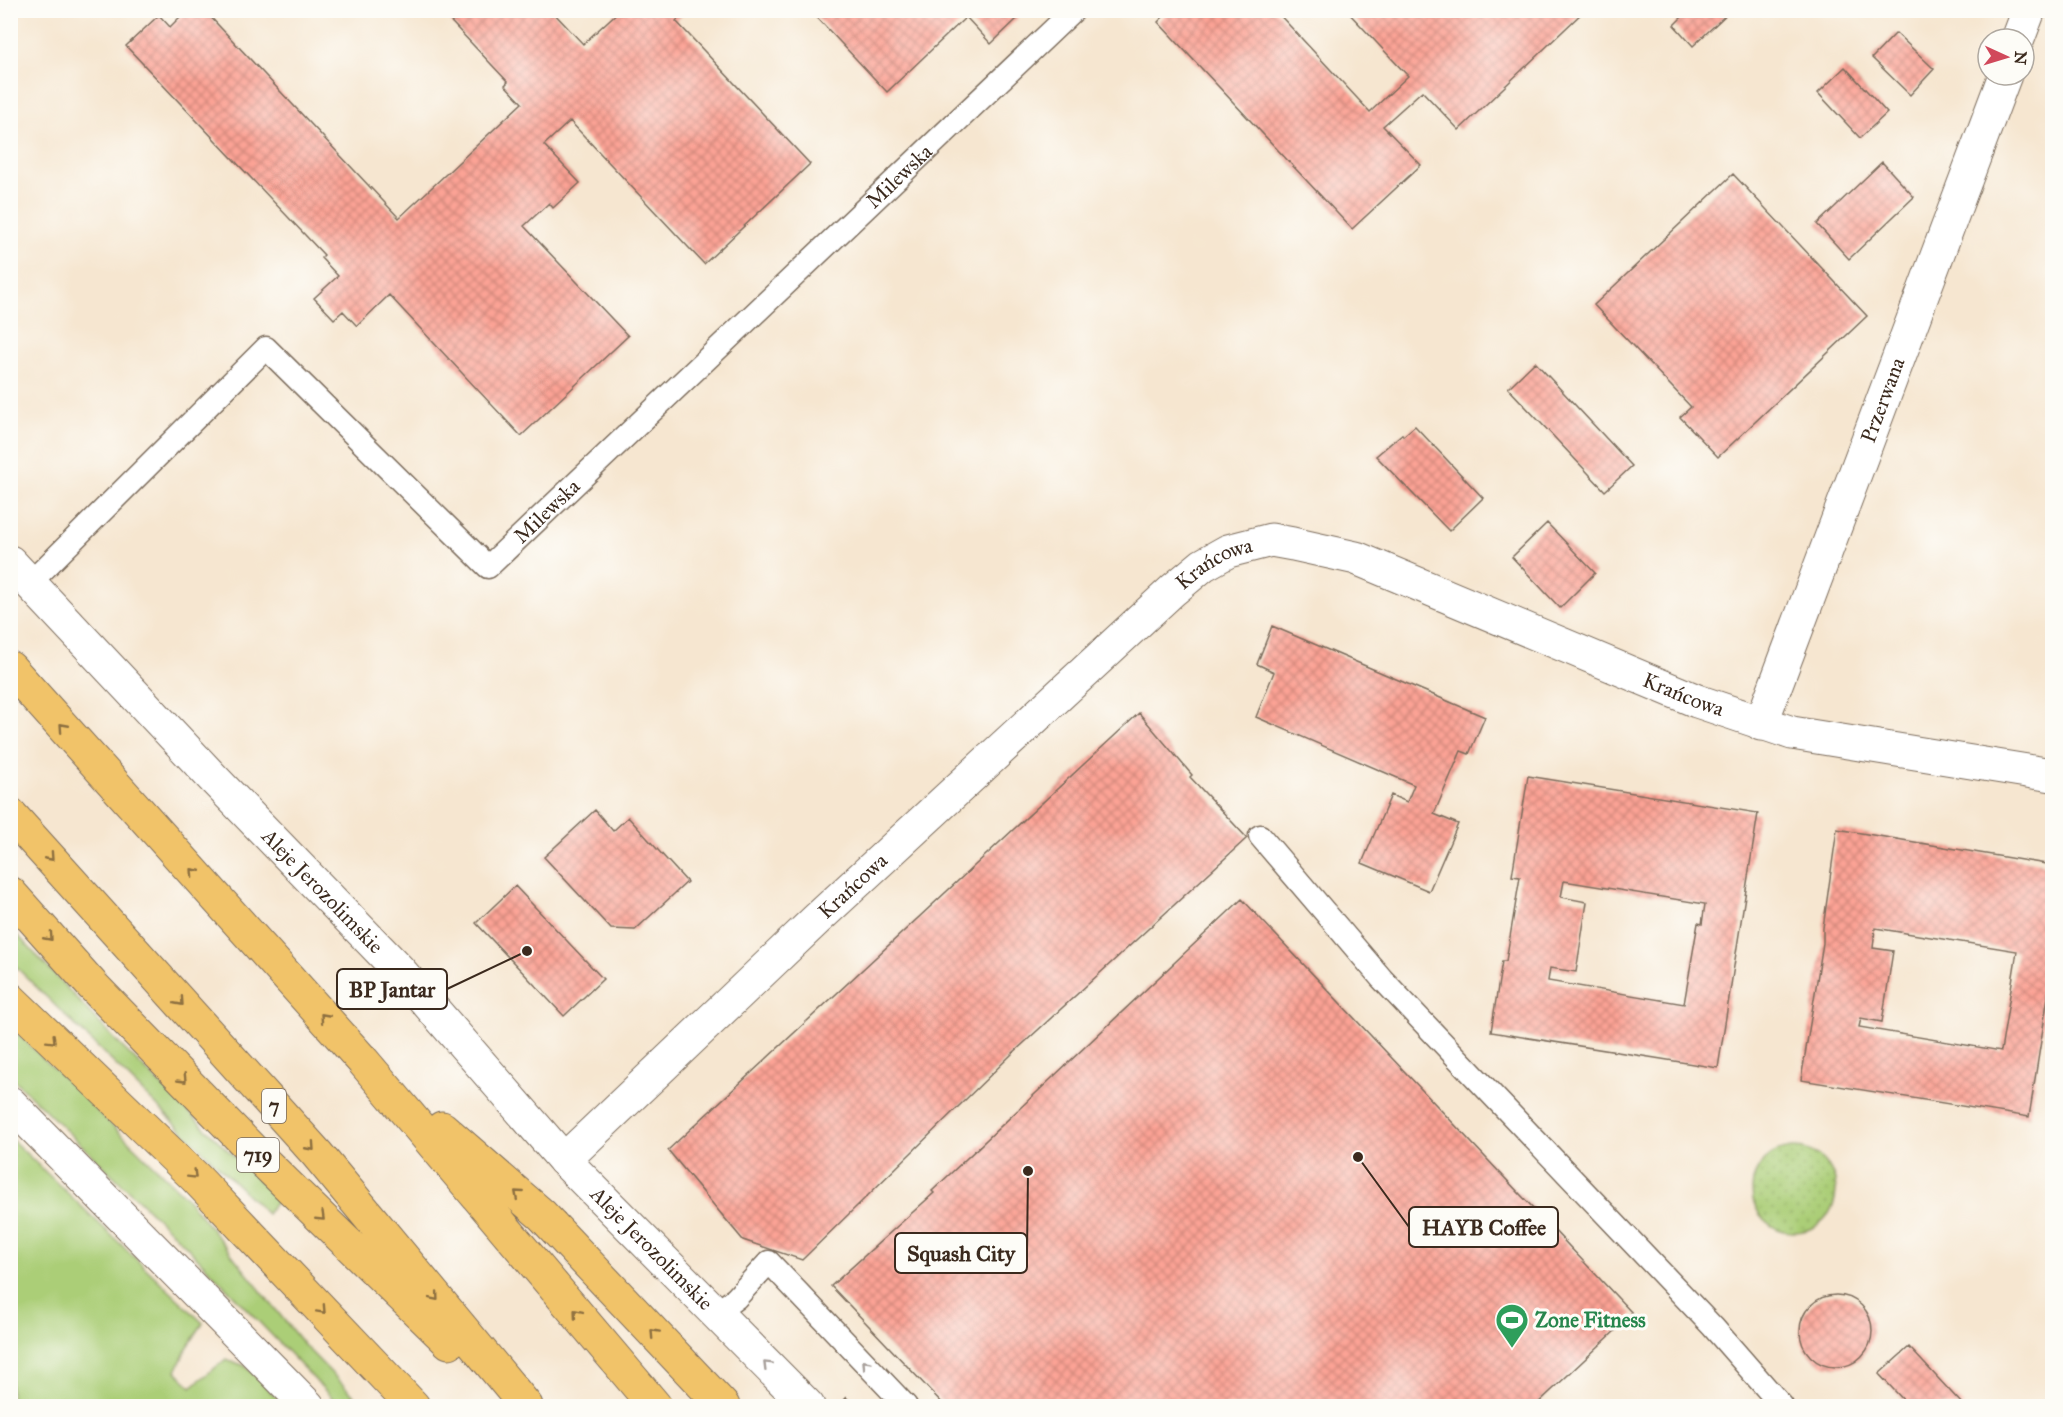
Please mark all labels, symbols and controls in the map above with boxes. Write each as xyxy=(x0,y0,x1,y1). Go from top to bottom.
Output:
north arrow xyxy=(1976,27,2036,87)
text: N xyxy=(2010,51,2030,66)
street label: Milewska xyxy=(860,139,938,214)
street label: Przerwana xyxy=(1855,354,1911,446)
street label: Milewska xyxy=(508,473,585,549)
street label: Krańcowa xyxy=(1170,532,1255,595)
street label: Krańcowa xyxy=(1639,667,1727,722)
one-way arrow xyxy=(59,723,70,734)
street label: Aleje Jerozolimskie xyxy=(256,823,389,959)
street label: Krańcowa xyxy=(813,848,893,925)
one-way arrow xyxy=(43,850,54,861)
one-way arrow xyxy=(190,868,201,879)
one-way arrow xyxy=(42,930,53,941)
callout: BP Jantar xyxy=(337,969,447,1009)
text: BP Jantar xyxy=(349,976,436,1004)
one-way arrow xyxy=(173,995,184,1006)
one-way arrow xyxy=(320,1013,331,1024)
one-way arrow xyxy=(45,1033,56,1044)
one-way arrow xyxy=(176,1071,187,1082)
road number: 7 xyxy=(262,1089,286,1123)
road number: 719 xyxy=(237,1138,279,1172)
one-way arrow xyxy=(304,1140,315,1151)
one-way arrow xyxy=(185,1168,196,1179)
street label: Aleje Jerozolimskie xyxy=(584,1181,719,1316)
one-way arrow xyxy=(514,1190,525,1201)
callout: HAYB Coffee xyxy=(1409,1207,1558,1247)
one-way arrow xyxy=(314,1210,324,1221)
text: HAYB Coffee xyxy=(1422,1214,1546,1241)
callout: Squash City xyxy=(895,1233,1027,1273)
text: Squash City xyxy=(907,1240,1017,1267)
one-way arrow xyxy=(428,1290,439,1301)
sports icon: Zone Fitness xyxy=(1494,1302,1530,1349)
one-way arrow xyxy=(315,1303,326,1313)
place label: Zone Fitness xyxy=(1535,1307,1646,1333)
one-way arrow xyxy=(573,1309,584,1320)
one-way arrow xyxy=(650,1330,661,1340)
one-way arrow xyxy=(862,1360,873,1371)
one-way arrow xyxy=(764,1361,775,1372)

